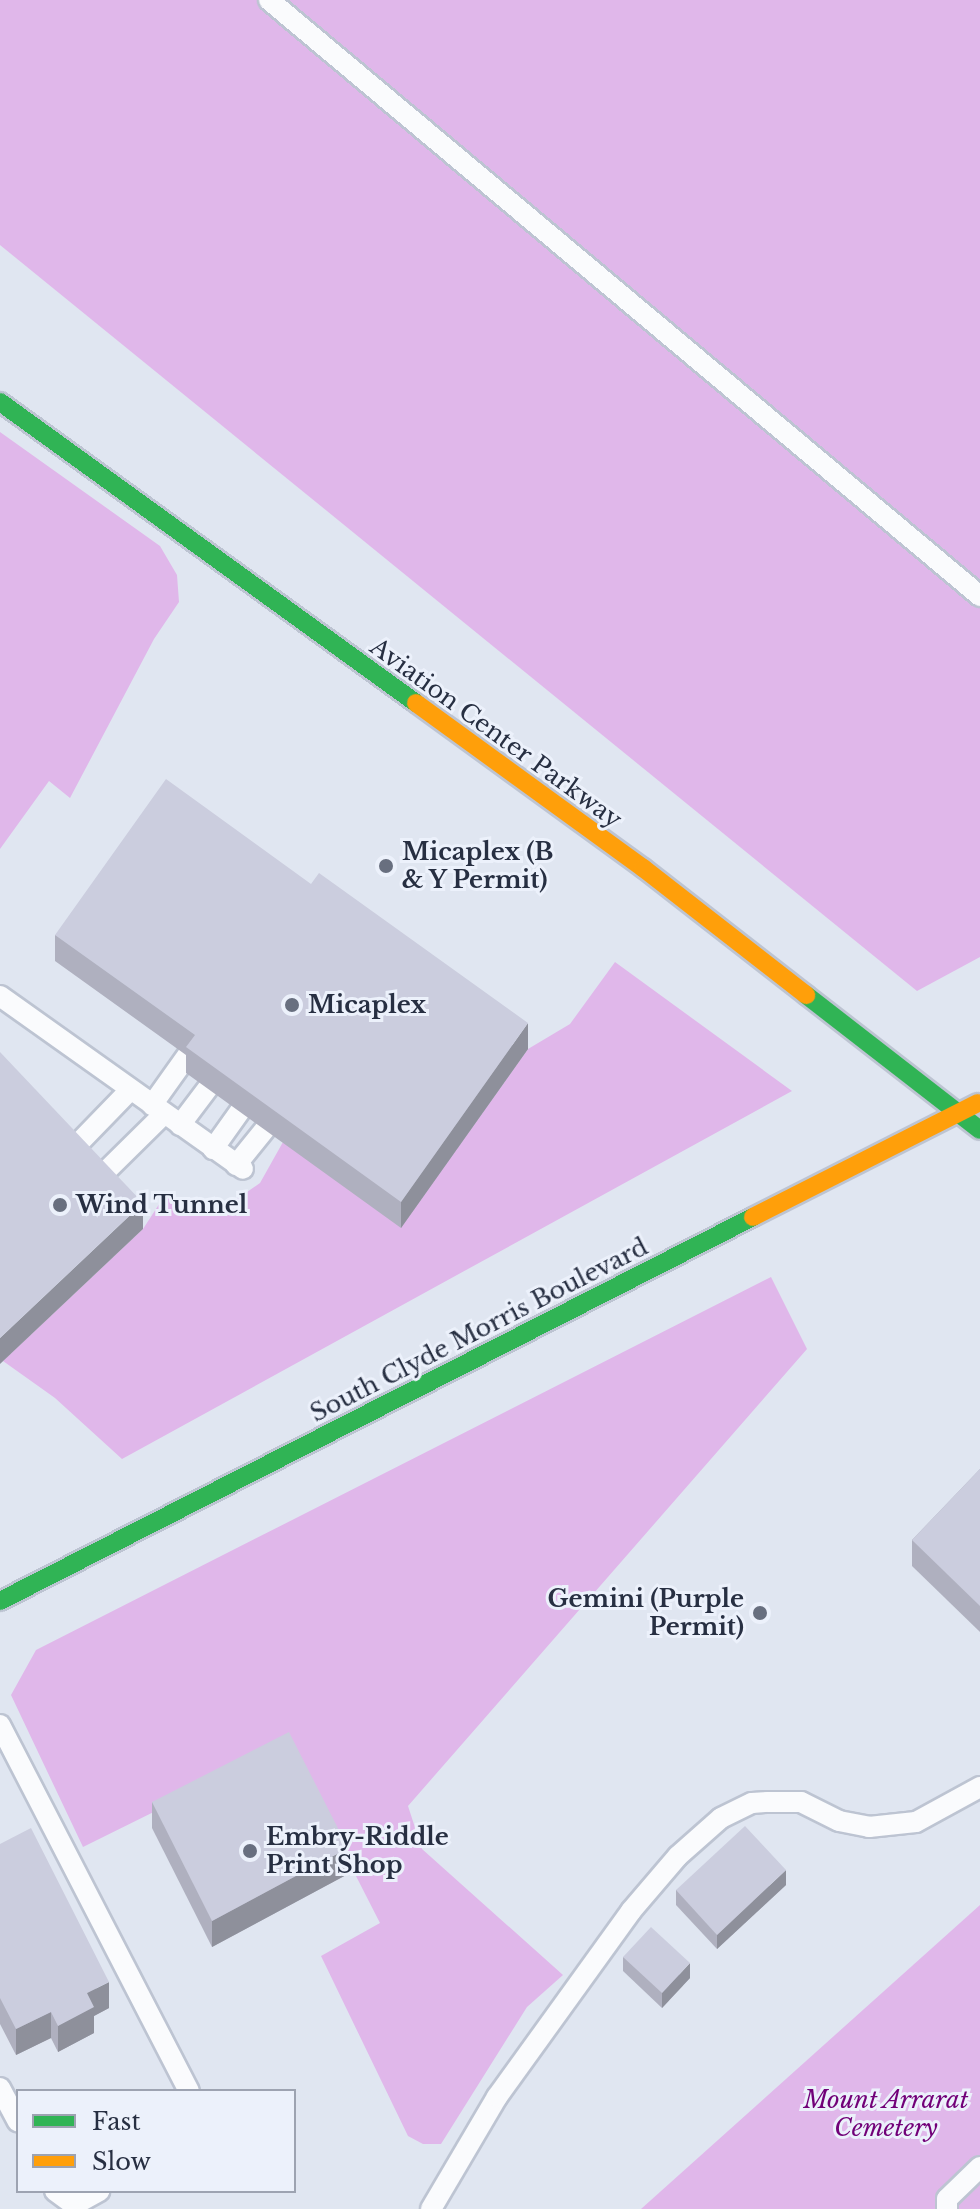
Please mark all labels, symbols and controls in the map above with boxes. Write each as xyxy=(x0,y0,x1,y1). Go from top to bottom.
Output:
street label: Aviation Center Parkway xyxy=(364,632,628,834)
place label: Micaplex (B & Y Permit) xyxy=(402,838,554,894)
marker: Micaplex (B & Y Permit) xyxy=(377,857,395,875)
place label: Micaplex xyxy=(308,991,426,1019)
marker: Micaplex xyxy=(283,996,301,1014)
place label: Wind Tunnel xyxy=(76,1191,248,1219)
marker: Wind Tunnel xyxy=(51,1196,69,1214)
street label: South Clyde Morris Boulevard xyxy=(305,1232,653,1428)
place label: Gemini (Purple Permit) xyxy=(548,1585,744,1641)
marker: Gemini (Purple Permit) xyxy=(751,1604,769,1622)
place label: Embry-Riddle Print Shop xyxy=(266,1823,449,1879)
marker: Embry-Riddle Print Shop xyxy=(241,1842,259,1860)
park label: Mount Arrarat Cemetery xyxy=(803,2086,969,2142)
legend xyxy=(16,2089,296,2193)
text: Fast xyxy=(92,2107,140,2136)
text: Slow xyxy=(92,2147,151,2176)

